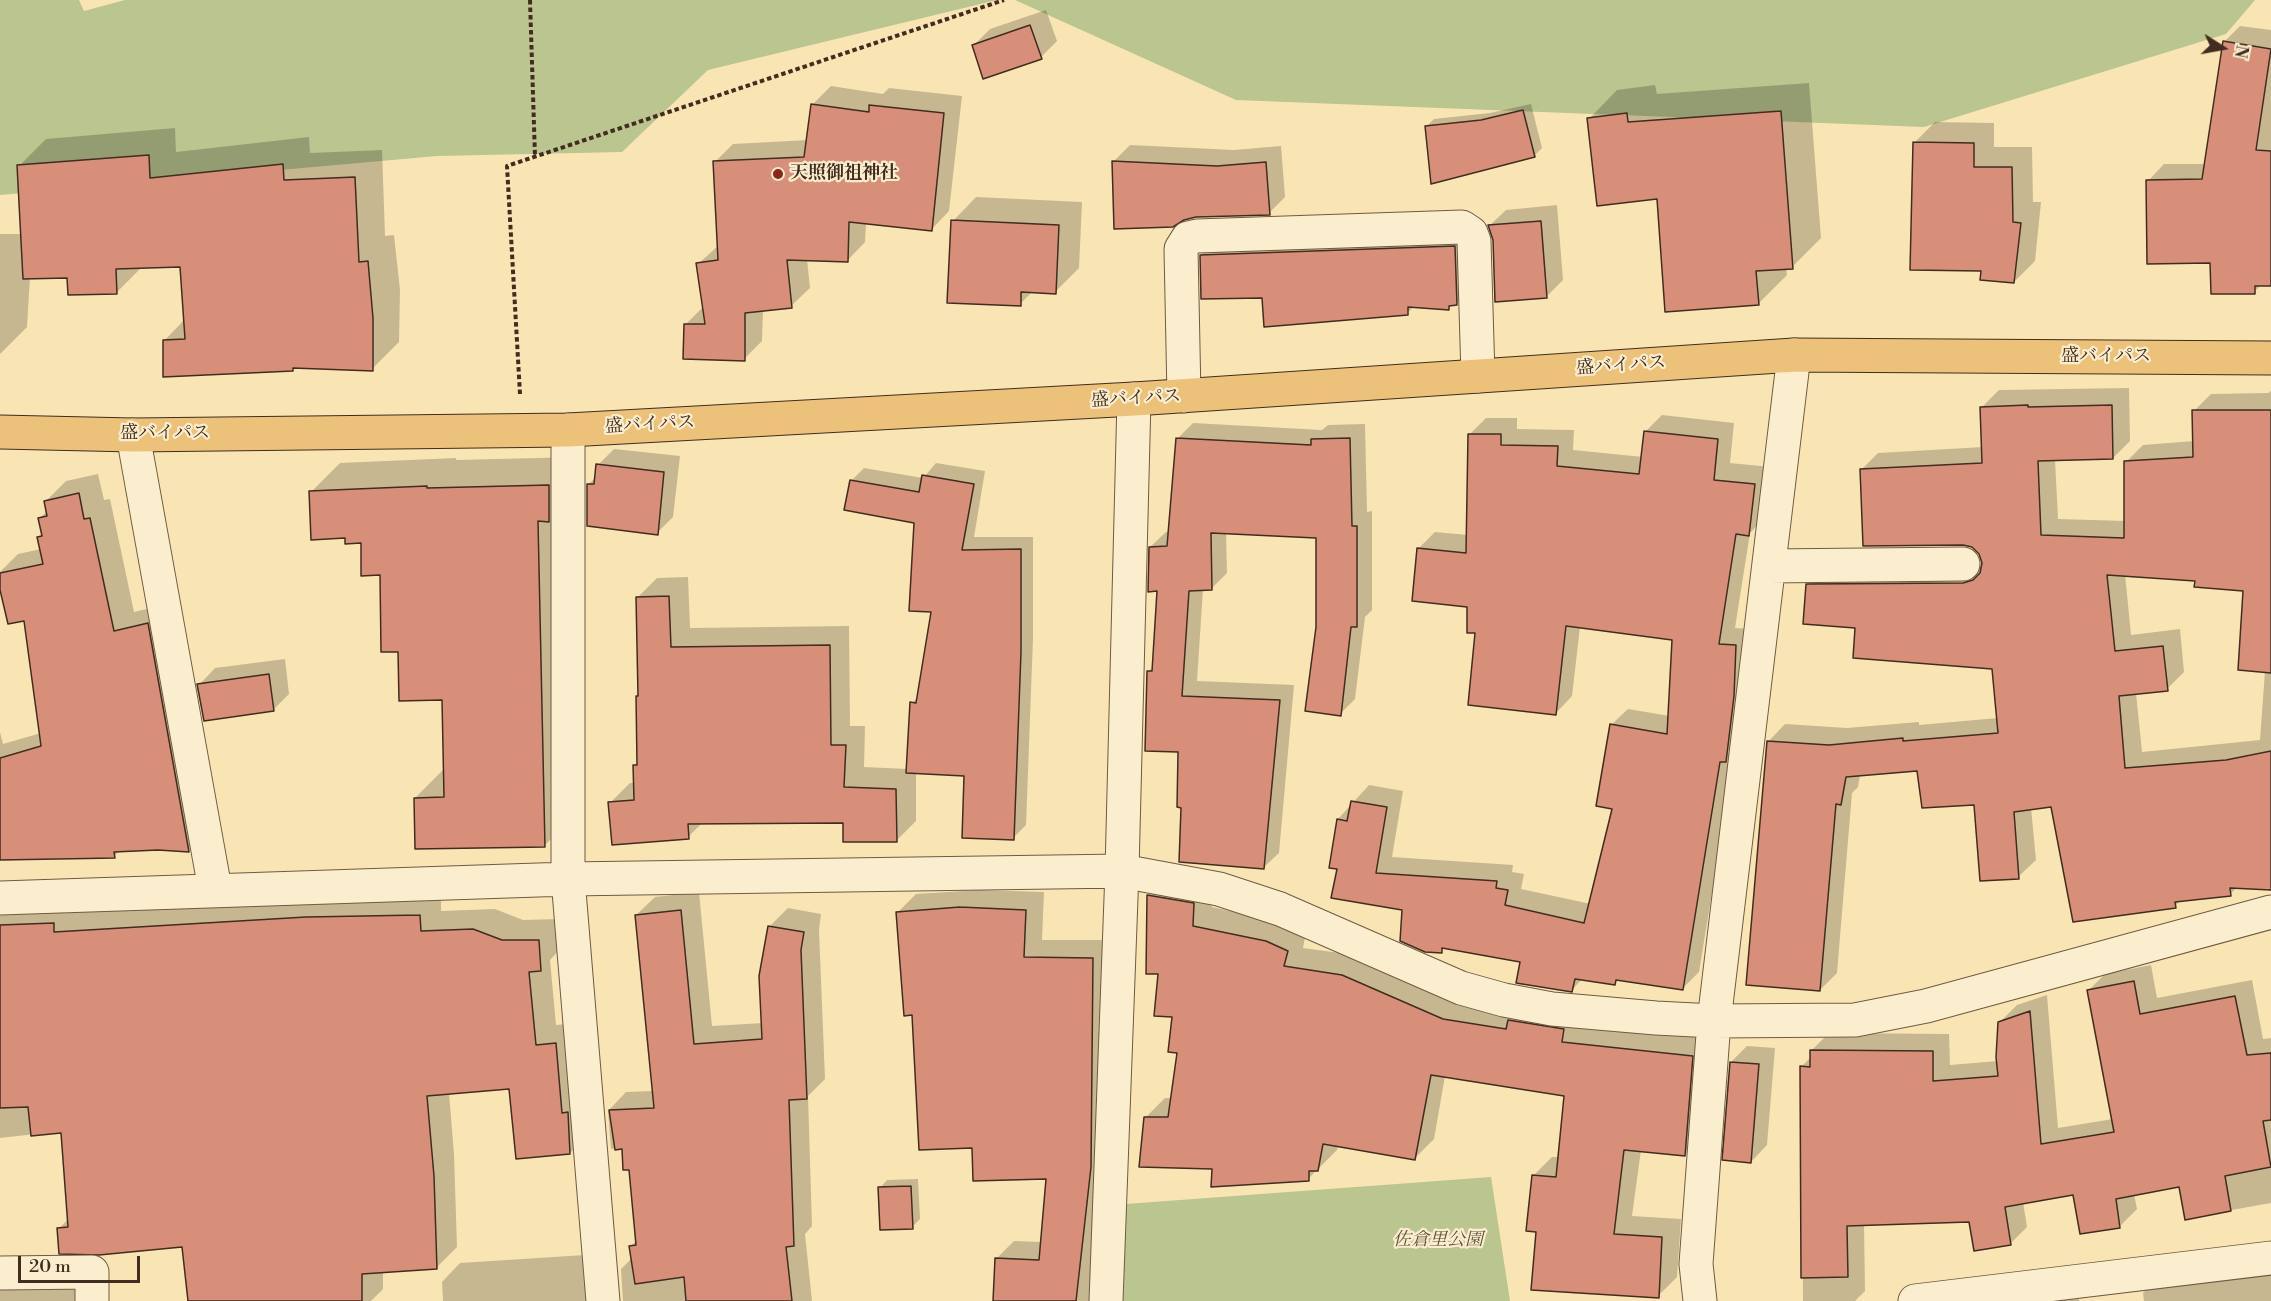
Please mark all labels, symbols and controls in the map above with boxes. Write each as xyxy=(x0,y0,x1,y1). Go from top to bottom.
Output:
north arrow xyxy=(2193,18,2253,78)
text: N xyxy=(2230,43,2252,60)
place label: 天照御祖神社 xyxy=(790,163,898,185)
marker: 天照御祖神社 xyxy=(771,167,785,181)
street label: 盛バイパス xyxy=(2061,346,2151,368)
street label: 盛バイパス xyxy=(1575,352,1667,380)
street label: 盛バイパス xyxy=(1090,386,1182,412)
street label: 盛バイパス xyxy=(604,412,696,438)
street label: 盛バイパス xyxy=(120,423,210,445)
park label: 佐倉里公園 xyxy=(1393,1230,1483,1252)
scale bar xyxy=(21,1244,142,1282)
text: 20 m xyxy=(29,1255,71,1278)

